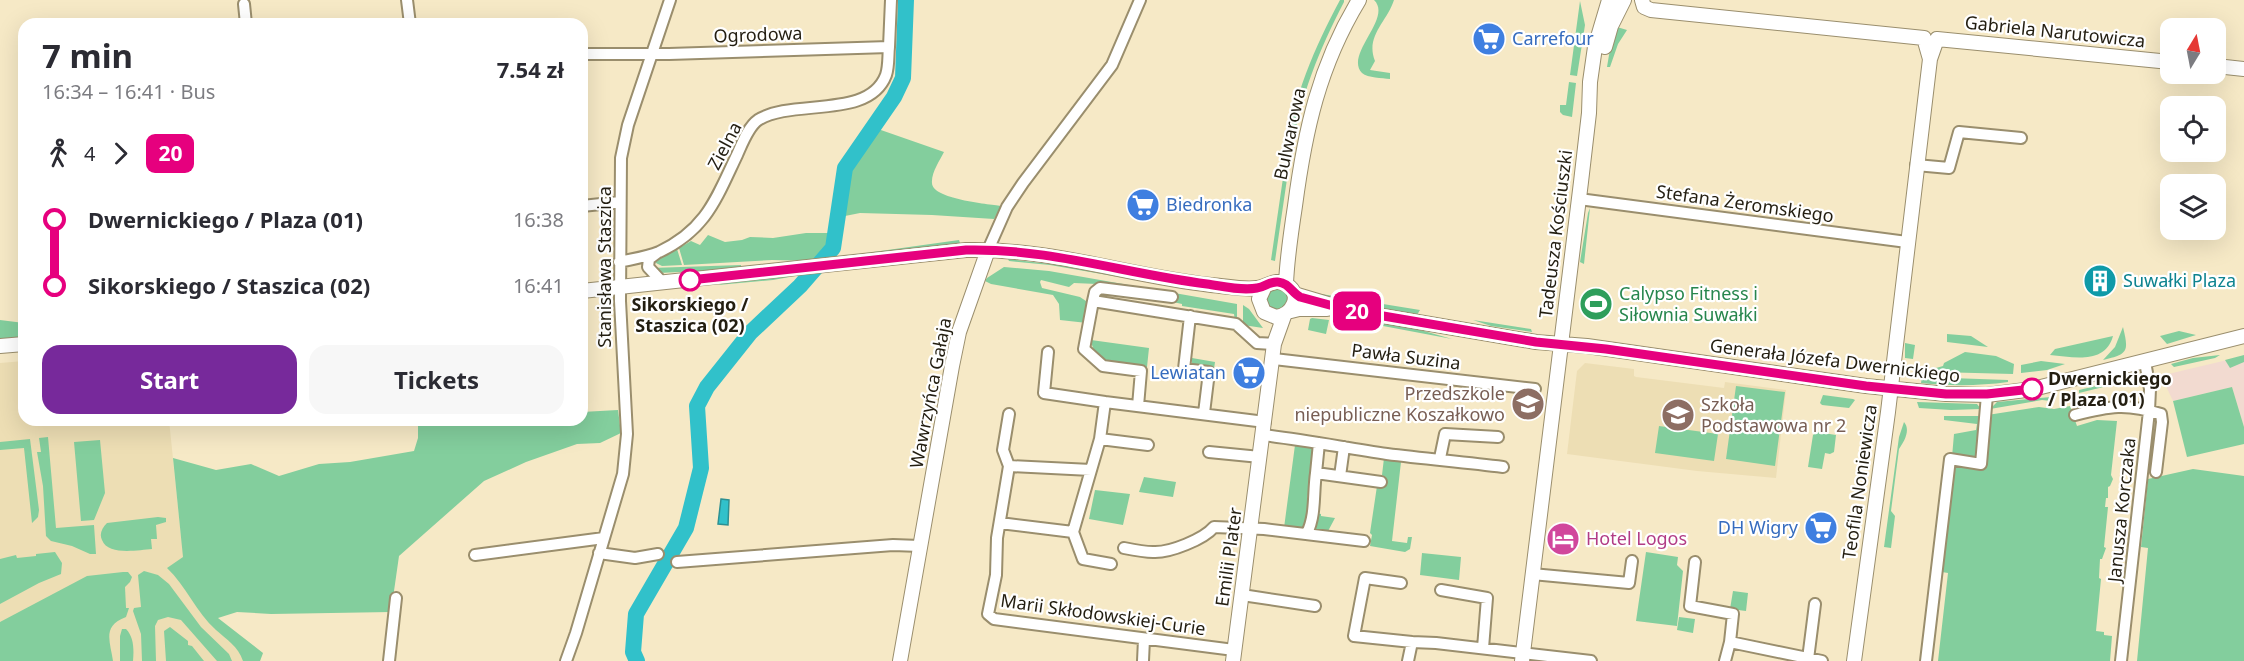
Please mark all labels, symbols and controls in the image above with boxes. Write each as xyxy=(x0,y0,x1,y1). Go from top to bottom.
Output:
street label: Gabriela Narutowicza xyxy=(1964,10,2147,52)
north arrow xyxy=(2160,18,2226,84)
map controls xyxy=(2160,18,2226,240)
street label: Ogrodowa xyxy=(713,20,803,48)
supermarket icon: Carrefour xyxy=(1471,21,1507,57)
place label: Carrefour xyxy=(1512,26,1594,50)
text: 7 min xyxy=(42,33,133,78)
text: 7.54 zł xyxy=(497,54,564,84)
text: 16:34 – 16:41 · Bus xyxy=(42,78,215,105)
street label: Bulwarowa xyxy=(1268,86,1310,182)
button: locate xyxy=(2160,96,2226,162)
street label: Zielna xyxy=(702,117,747,174)
icon: walk xyxy=(42,137,75,170)
icon: forward xyxy=(104,137,137,170)
text: 20 xyxy=(158,139,182,167)
text: 4 xyxy=(84,140,95,167)
street label: Tadeusza Kościuszki xyxy=(1533,148,1577,319)
button: layers xyxy=(2160,174,2226,240)
street label: Stefana Żeromskiego xyxy=(1655,179,1835,227)
street label: Stanisława Staszica xyxy=(592,186,616,348)
supermarket icon: Biedronka xyxy=(1125,187,1161,223)
place label: Biedronka xyxy=(1166,192,1252,216)
text: Dwernickiego / Plaza (01) xyxy=(88,204,363,234)
text: 16:38 xyxy=(513,206,564,233)
building icon: Suwałki Plaza xyxy=(2082,263,2118,299)
place label: Suwałki Plaza xyxy=(2123,268,2236,292)
marker: Sikorskiego / Staszica (02) xyxy=(679,269,701,291)
text: Sikorskiego / Staszica (02) xyxy=(88,270,370,300)
text: 16:41 xyxy=(513,272,564,299)
place label: Calypso Fitness i Siłownia Suwałki xyxy=(1619,281,1758,326)
sports icon: Calypso Fitness i Siłownia Suwałki xyxy=(1578,286,1614,322)
place label: Sikorskiego / Staszica (02) xyxy=(632,292,749,337)
line badge: 20 xyxy=(1330,292,1384,330)
text: 20 xyxy=(1345,297,1369,325)
street label: Wawrzyńca Gałaja xyxy=(904,315,956,470)
street label: Generała Józefa Dwernickiego xyxy=(1709,333,1962,387)
street label: Pawła Suzina xyxy=(1350,337,1462,375)
button: Start xyxy=(42,345,297,414)
button: Tickets xyxy=(309,345,564,414)
supermarket icon: Lewiatan xyxy=(1231,355,1267,391)
place label: Lewiatan xyxy=(1150,360,1226,384)
place label: Dwernickiego / Plaza (01) xyxy=(2048,366,2172,411)
marker: Dwernickiego / Plaza (01) xyxy=(2021,378,2043,400)
place label: Przedszkole niepubliczne Koszałkowo xyxy=(1294,381,1505,426)
school or university icon: Przedszkole niepubliczne Koszałkowo xyxy=(1510,386,1546,422)
place label: Szkoła Podstawowa nr 2 xyxy=(1701,392,1846,437)
school or university icon: Szkoła Podstawowa nr 2 xyxy=(1660,397,1696,433)
street label: Teofila Noniewicza xyxy=(1836,403,1882,561)
street label: Janusza Korczaka xyxy=(2101,436,2141,585)
street label: Emilii Plater xyxy=(1209,505,1247,608)
supermarket icon: DH Wigry xyxy=(1803,510,1839,546)
place label: DH Wigry xyxy=(1718,515,1799,539)
hotel icon: Hotel Logos xyxy=(1545,521,1581,557)
place label: Hotel Logos xyxy=(1586,526,1687,550)
street label: Marii Skłodowskiej-Curie xyxy=(999,588,1207,640)

